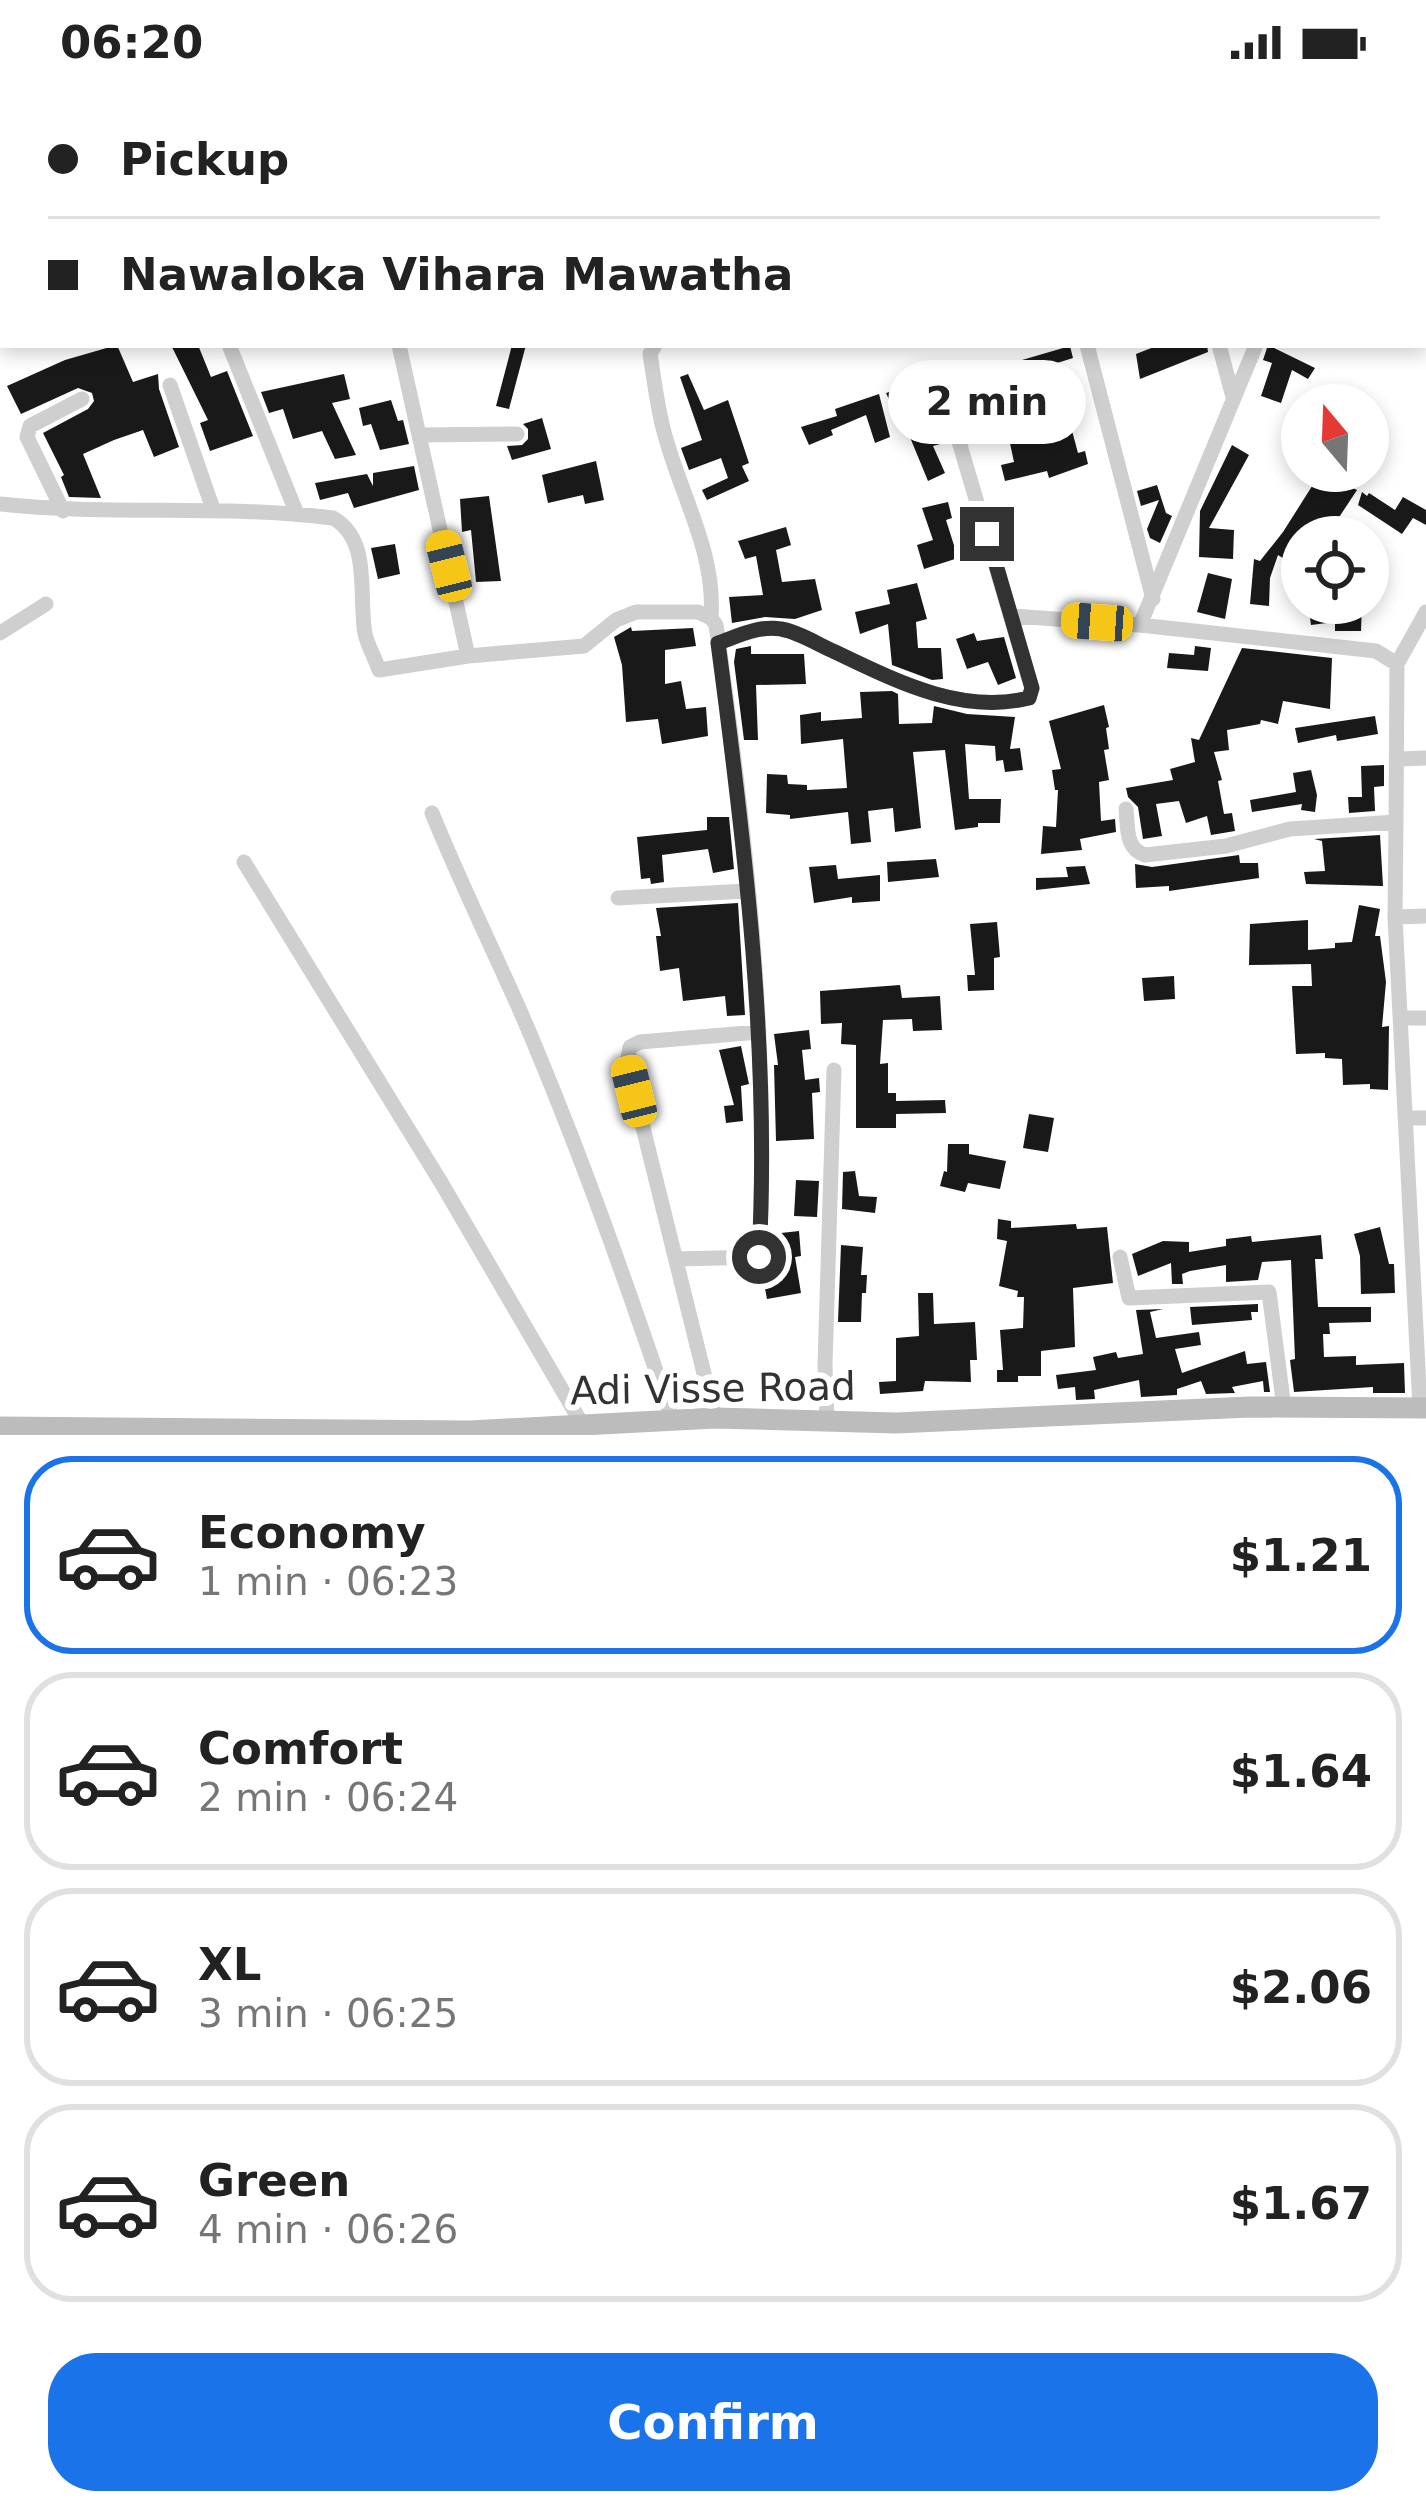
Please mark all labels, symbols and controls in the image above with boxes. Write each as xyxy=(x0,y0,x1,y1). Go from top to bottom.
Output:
text: 06:20 xyxy=(60,16,203,69)
text: Pickup xyxy=(120,133,289,186)
text: Nawaloka Vihara Mawatha xyxy=(120,248,793,301)
callout: 2 min xyxy=(888,360,1086,444)
text: 2 min xyxy=(926,379,1048,424)
north arrow xyxy=(1281,384,1389,492)
map controls xyxy=(1281,384,1389,624)
route end xyxy=(960,507,1014,561)
button: locate xyxy=(1281,516,1389,624)
car xyxy=(423,527,475,605)
car xyxy=(1060,602,1134,642)
car xyxy=(608,1052,660,1130)
route start xyxy=(732,1230,786,1284)
street label: Adi Visse Road xyxy=(570,1364,856,1413)
icon: car xyxy=(54,1501,162,1609)
text: Economy xyxy=(198,1506,426,1559)
text: $1.21 xyxy=(1230,1529,1372,1582)
text: 1 min · 06:23 xyxy=(198,1559,458,1604)
icon: car xyxy=(54,1717,162,1825)
text: Comfort xyxy=(198,1722,403,1775)
text: $1.64 xyxy=(1230,1745,1372,1798)
text: 2 min · 06:24 xyxy=(198,1775,458,1820)
icon: car xyxy=(54,1933,162,2041)
text: XL xyxy=(198,1938,261,1991)
text: $2.06 xyxy=(1230,1961,1372,2014)
text: 3 min · 06:25 xyxy=(198,1991,458,2036)
icon: car xyxy=(54,2149,162,2257)
text: Green xyxy=(198,2154,350,2207)
text: $1.67 xyxy=(1230,2177,1372,2230)
text: 4 min · 06:26 xyxy=(198,2207,458,2252)
button: Confirm xyxy=(48,2353,1378,2491)

